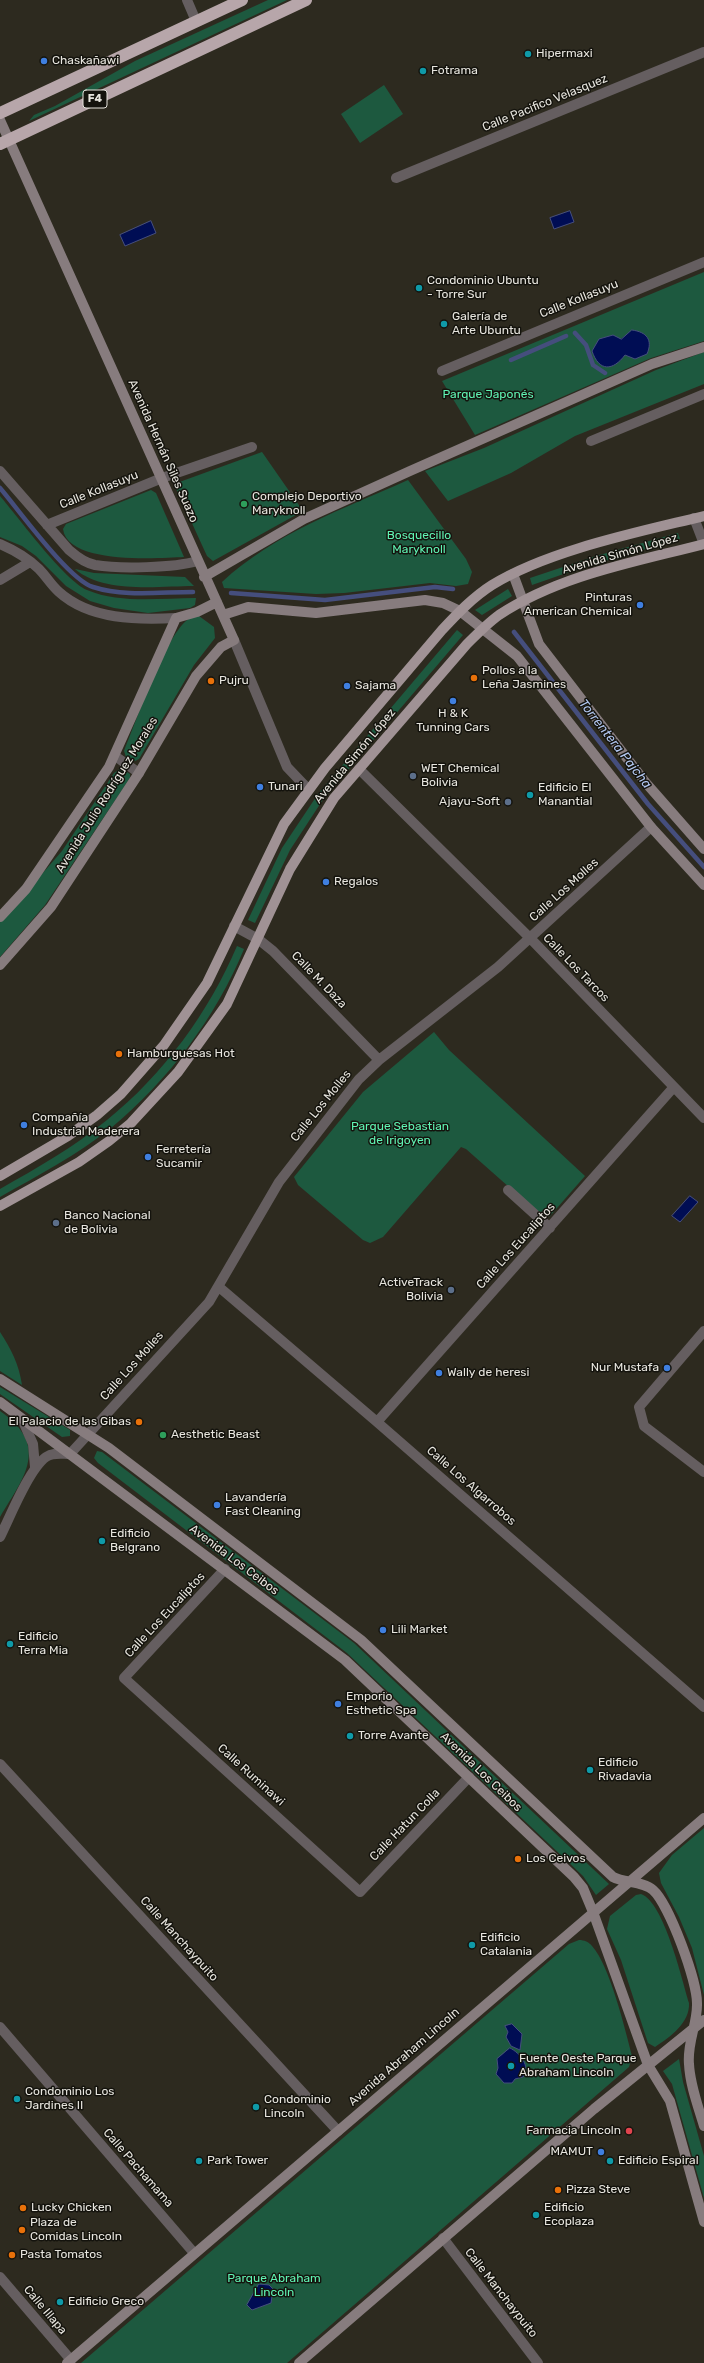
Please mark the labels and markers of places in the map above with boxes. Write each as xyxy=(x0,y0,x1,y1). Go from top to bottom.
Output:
place label: Hipermaxi xyxy=(536,47,593,61)
marker: Hipermaxi xyxy=(523,49,533,59)
place label: Chaskañawi xyxy=(52,54,119,68)
marker: Chaskañawi xyxy=(39,56,49,66)
place label: Fotrama xyxy=(431,64,478,78)
marker: Fotrama xyxy=(418,66,428,76)
place label: Condominio Ubuntu - Torre Sur xyxy=(427,274,539,302)
marker: Condominio Ubuntu - Torre Sur xyxy=(414,283,424,293)
place label: Galería de Arte Ubuntu xyxy=(452,310,521,338)
marker: Galería de Arte Ubuntu xyxy=(439,319,449,329)
place label: Complejo Deportivo Maryknoll xyxy=(252,490,362,518)
marker: Complejo Deportivo Maryknoll xyxy=(239,499,249,509)
place label: Pinturas American Chemical xyxy=(524,591,632,619)
marker: Pinturas American Chemical xyxy=(635,600,645,610)
place label: Pollos a la Leña Jasmines xyxy=(482,664,566,692)
marker: Pollos a la Leña Jasmines xyxy=(469,673,479,683)
place label: Pujru xyxy=(219,674,249,688)
marker: Pujru xyxy=(206,676,216,686)
place label: Sajama xyxy=(355,679,396,693)
marker: Sajama xyxy=(342,681,352,691)
marker: H & K Tunning Cars xyxy=(448,696,458,706)
place label: H & K Tunning Cars xyxy=(416,707,490,735)
place label: WET Chemical Bolivia xyxy=(421,762,500,790)
marker: WET Chemical Bolivia xyxy=(408,771,418,781)
place label: Tunari xyxy=(268,780,303,794)
place label: Edificio El Manantial xyxy=(538,781,592,809)
marker: Tunari xyxy=(255,782,265,792)
marker: Edificio El Manantial xyxy=(525,790,535,800)
place label: Ajayu-Soft xyxy=(439,795,500,809)
marker: Ajayu-Soft xyxy=(503,797,513,807)
place label: Regalos xyxy=(334,875,378,889)
marker: Regalos xyxy=(321,877,331,887)
place label: Hamburguesas Hot xyxy=(127,1047,235,1061)
marker: Hamburguesas Hot xyxy=(114,1049,124,1059)
place label: Compañía Industrial Maderera xyxy=(32,1111,140,1139)
marker: Compañía Industrial Maderera xyxy=(19,1120,29,1130)
place label: Ferretería Sucamir xyxy=(156,1143,211,1171)
marker: Ferretería Sucamir xyxy=(143,1152,153,1162)
place label: Banco Nacional de Bolivia xyxy=(64,1209,151,1237)
marker: Banco Nacional de Bolivia xyxy=(51,1218,61,1228)
place label: ActiveTrack Bolivia xyxy=(379,1276,443,1304)
marker: ActiveTrack Bolivia xyxy=(446,1285,456,1295)
place label: Nur Mustafa xyxy=(591,1361,659,1375)
marker: Nur Mustafa xyxy=(662,1363,672,1373)
place label: Wally de heresi xyxy=(447,1366,529,1380)
marker: Wally de heresi xyxy=(434,1368,444,1378)
place label: El Palacio de las Gibas xyxy=(8,1415,131,1429)
marker: El Palacio de las Gibas xyxy=(134,1417,144,1427)
place label: Aesthetic Beast xyxy=(171,1428,260,1442)
marker: Aesthetic Beast xyxy=(158,1430,168,1440)
place label: Lavandería Fast Cleaning xyxy=(225,1491,301,1519)
marker: Lavandería Fast Cleaning xyxy=(212,1500,222,1510)
place label: Edificio Belgrano xyxy=(110,1527,160,1555)
marker: Edificio Belgrano xyxy=(97,1536,107,1546)
place label: Lili Market xyxy=(391,1623,447,1637)
marker: Lili Market xyxy=(378,1625,388,1635)
place label: Edificio Terra Mia xyxy=(18,1630,68,1658)
marker: Edificio Terra Mia xyxy=(5,1639,15,1649)
place label: Emporio Esthetic Spa xyxy=(346,1690,416,1718)
marker: Emporio Esthetic Spa xyxy=(333,1699,343,1709)
place label: Torre Avante xyxy=(358,1729,429,1743)
marker: Torre Avante xyxy=(345,1731,355,1741)
place label: Edificio Rivadavia xyxy=(598,1756,652,1784)
marker: Edificio Rivadavia xyxy=(585,1765,595,1775)
place label: Los Ceivos xyxy=(526,1852,586,1866)
marker: Los Ceivos xyxy=(513,1854,523,1864)
place label: Edificio Catalania xyxy=(480,1931,532,1959)
marker: Edificio Catalania xyxy=(467,1940,477,1950)
place label: Fuente Oeste Parque Abraham Lincoln xyxy=(519,2052,636,2080)
marker: Fuente Oeste Parque Abraham Lincoln xyxy=(506,2061,516,2071)
place label: Condominio Los Jardines II xyxy=(25,2085,114,2113)
place label: Condominio Lincoln xyxy=(264,2093,331,2121)
marker: Condominio Los Jardines II xyxy=(12,2094,22,2104)
marker: Condominio Lincoln xyxy=(251,2102,261,2112)
place label: Farmacia Lincoln xyxy=(526,2124,621,2138)
marker: Farmacia Lincoln xyxy=(624,2126,634,2136)
place label: MAMUT xyxy=(551,2145,593,2159)
marker: MAMUT xyxy=(596,2147,606,2157)
place label: Park Tower xyxy=(207,2154,268,2168)
place label: Edificio Espiral xyxy=(618,2154,699,2168)
marker: Park Tower xyxy=(194,2156,204,2166)
marker: Edificio Espiral xyxy=(605,2156,615,2166)
place label: Pizza Steve xyxy=(566,2183,630,2197)
marker: Pizza Steve xyxy=(553,2185,563,2195)
place label: Lucky Chicken xyxy=(31,2201,112,2215)
place label: Edificio Ecoplaza xyxy=(544,2201,594,2229)
marker: Lucky Chicken xyxy=(18,2203,28,2213)
marker: Edificio Ecoplaza xyxy=(531,2210,541,2220)
place label: Plaza de Comidas Lincoln xyxy=(30,2216,122,2244)
marker: Plaza de Comidas Lincoln xyxy=(17,2225,27,2235)
place label: Pasta Tomatos xyxy=(20,2248,102,2262)
marker: Pasta Tomatos xyxy=(7,2250,17,2260)
place label: Edificio Greco xyxy=(68,2295,144,2309)
marker: Edificio Greco xyxy=(55,2297,65,2307)

